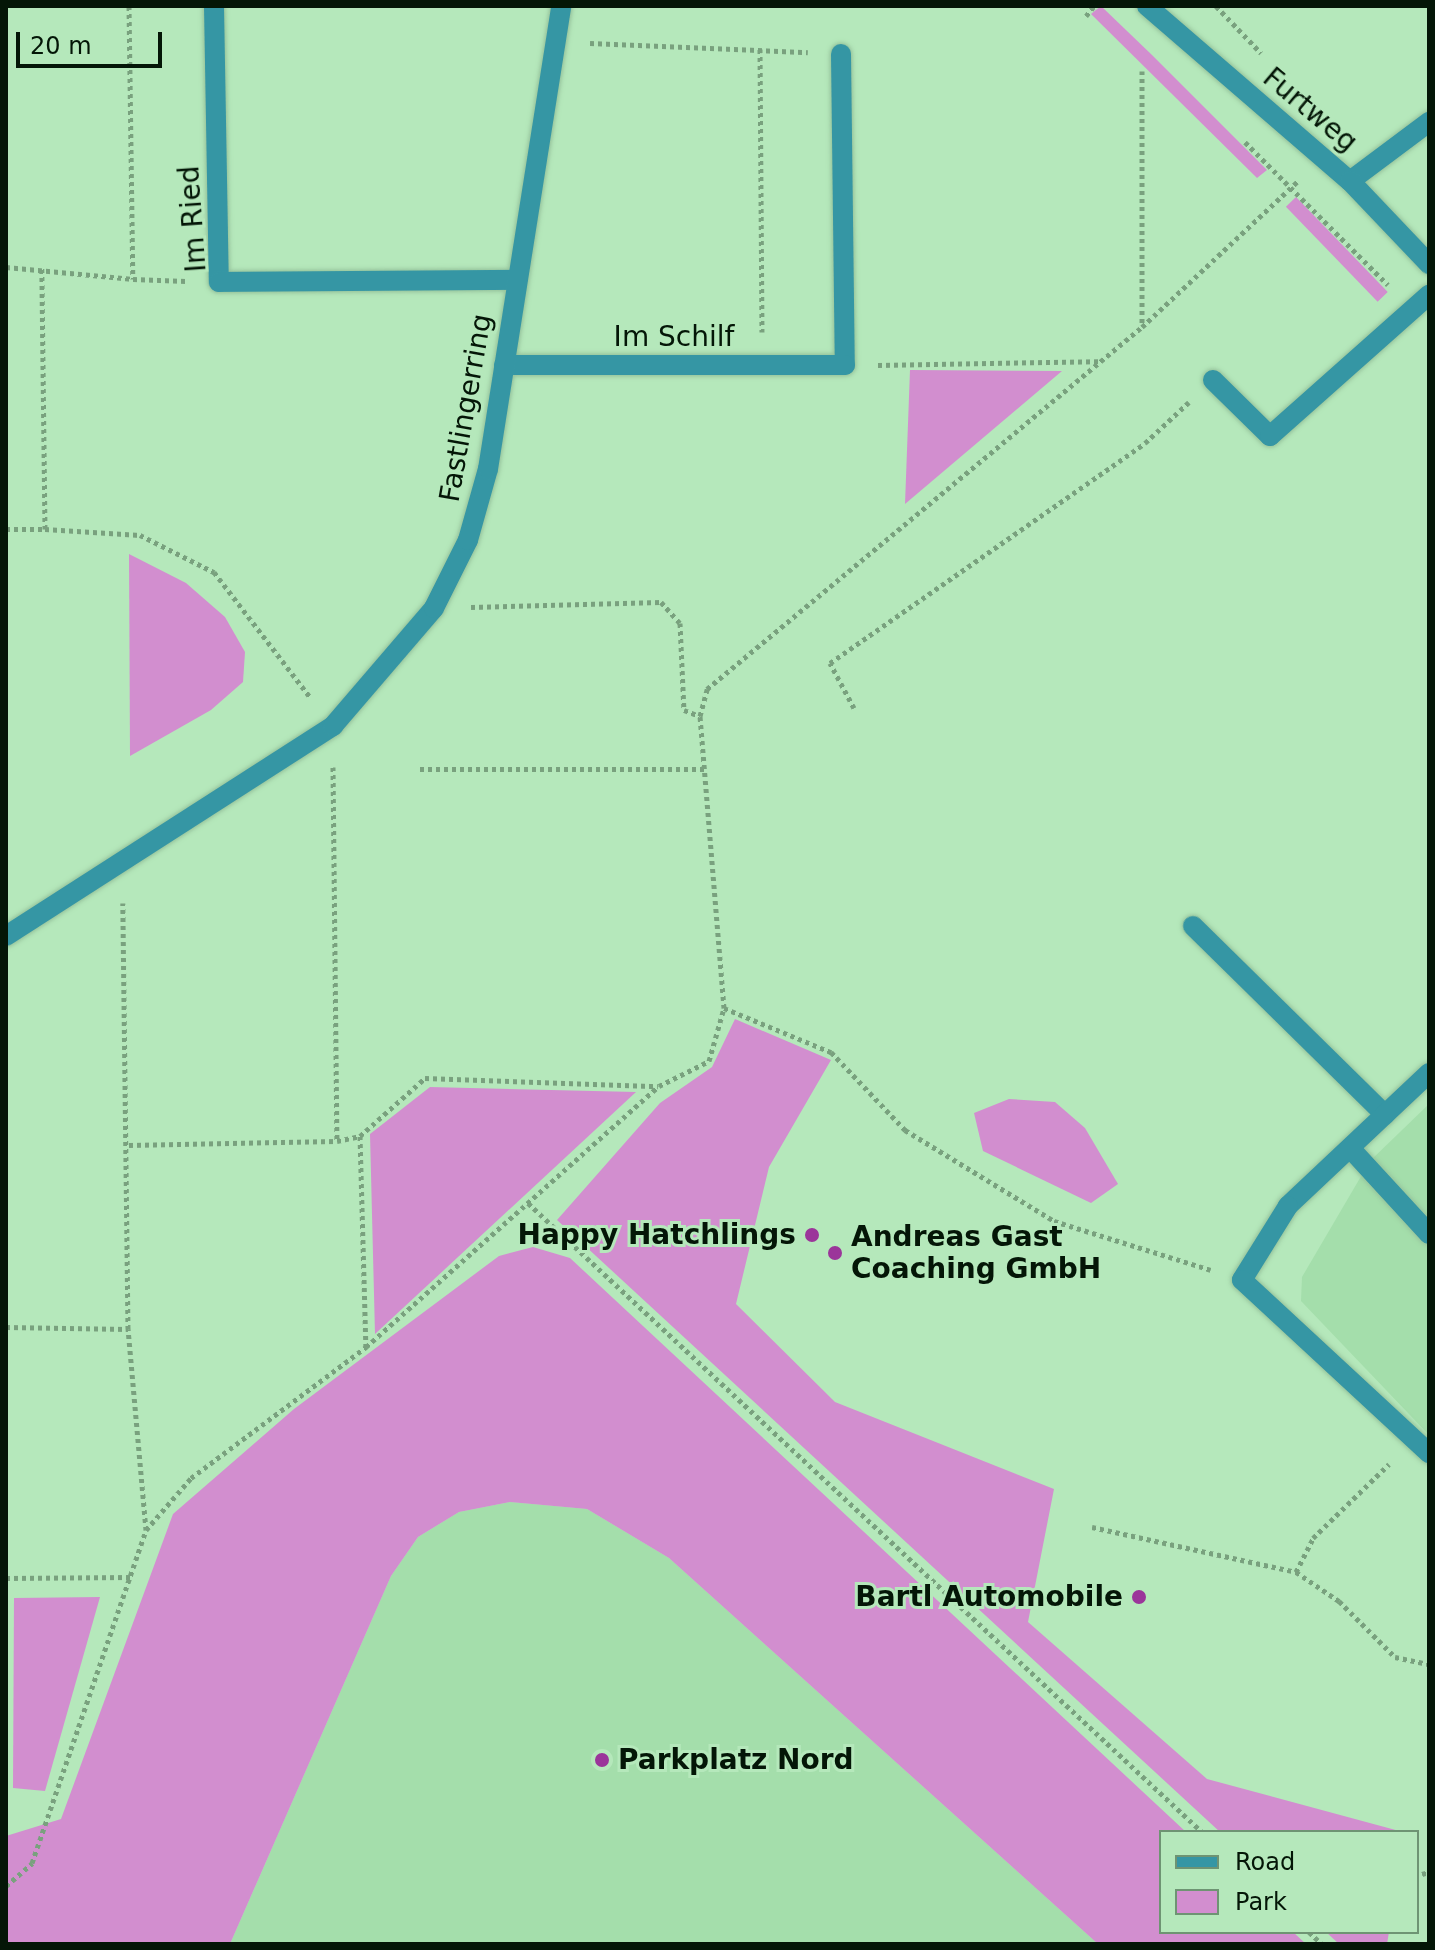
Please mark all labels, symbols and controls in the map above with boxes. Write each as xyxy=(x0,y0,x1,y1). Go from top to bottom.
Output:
scale bar xyxy=(20,16,166,66)
text: 20 m xyxy=(30,32,92,60)
street label: Furtweg xyxy=(1256,61,1364,159)
street label: Im Ried xyxy=(173,165,213,273)
street label: Fastlingerring xyxy=(433,311,499,505)
street label: Im Schilf xyxy=(614,320,734,354)
place label: Happy Hatchlings xyxy=(518,1218,796,1252)
place label: Andreas Gast Coaching GmbH xyxy=(851,1220,1101,1286)
marker: Happy Hatchlings xyxy=(803,1226,821,1244)
marker: Andreas Gast Coaching GmbH xyxy=(826,1244,844,1262)
place label: Bartl Automobile xyxy=(855,1580,1123,1614)
marker: Bartl Automobile xyxy=(1130,1588,1148,1606)
place label: Parkplatz Nord xyxy=(618,1743,854,1777)
marker: Parkplatz Nord xyxy=(593,1751,611,1769)
legend xyxy=(1159,1830,1419,1934)
text: Road xyxy=(1235,1848,1295,1876)
text: Park xyxy=(1235,1888,1287,1916)

